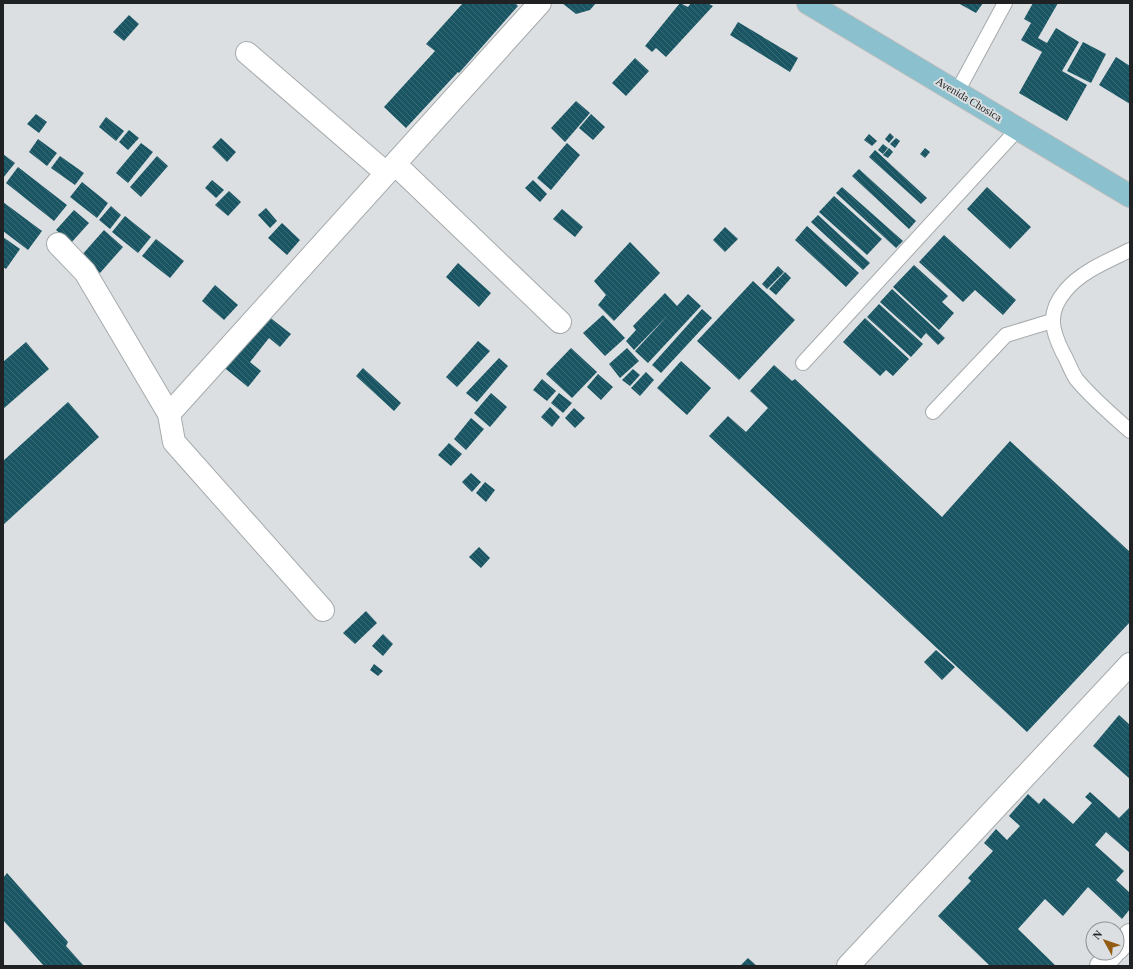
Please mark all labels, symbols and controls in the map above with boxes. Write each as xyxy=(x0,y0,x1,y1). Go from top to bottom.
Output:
street label: Avenida Chosica xyxy=(934,75,1004,123)
north arrow xyxy=(1085,921,1125,961)
text: N xyxy=(1090,928,1105,941)

